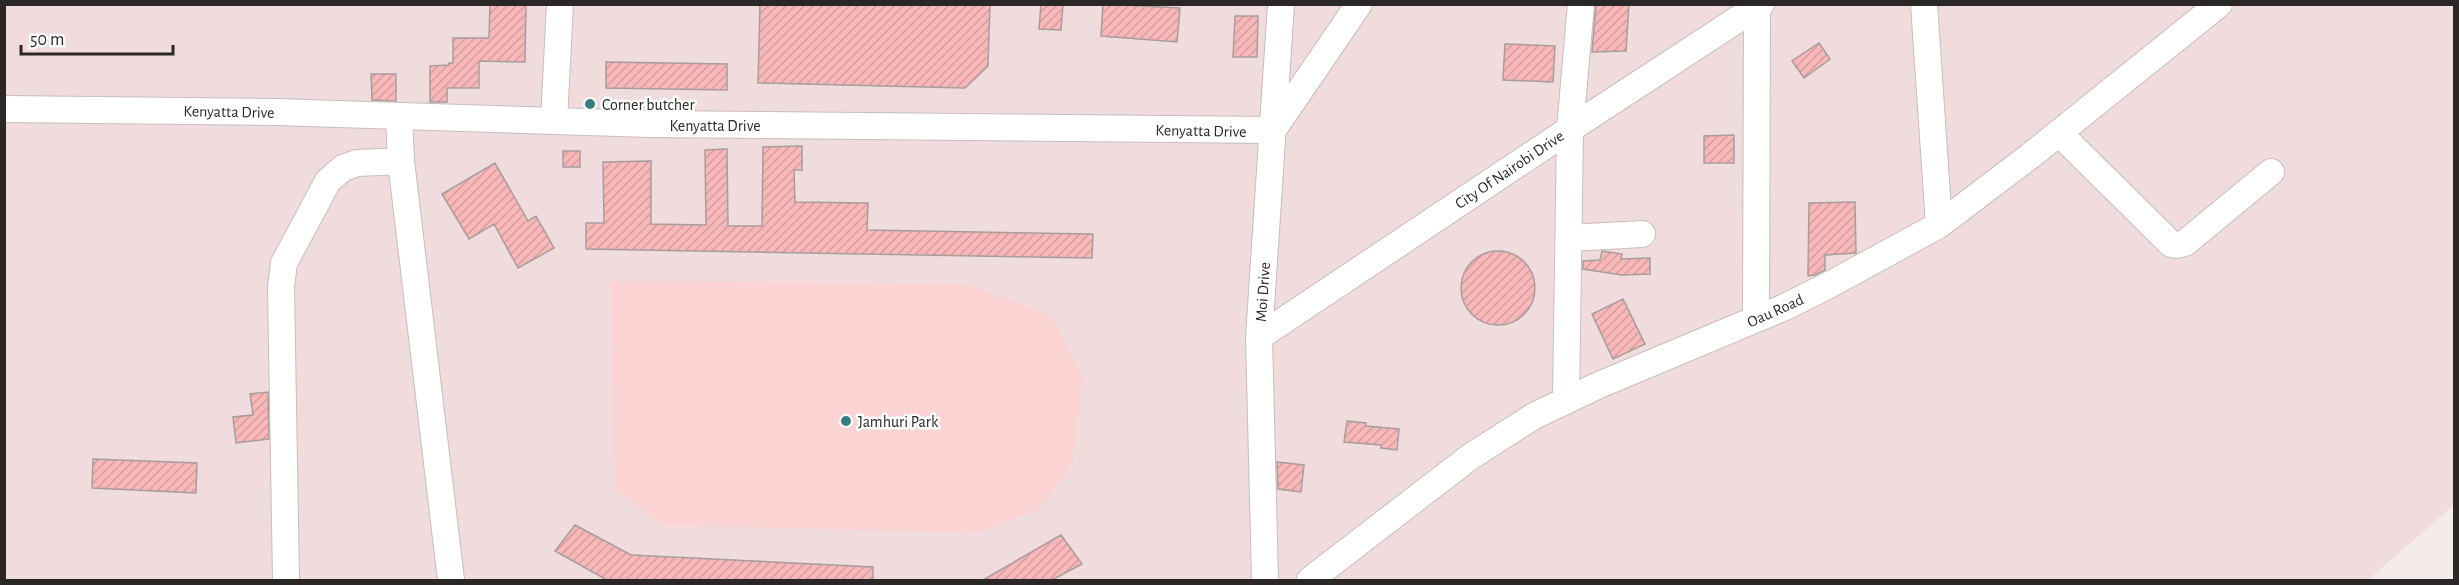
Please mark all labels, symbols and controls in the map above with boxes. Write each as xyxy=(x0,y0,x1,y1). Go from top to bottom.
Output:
scale bar xyxy=(21,18,172,56)
text: 50 m xyxy=(30,31,64,49)
marker: Corner butcher xyxy=(583,97,597,111)
place label: Corner butcher xyxy=(602,97,695,113)
street label: Kenyatta Drive xyxy=(183,103,275,122)
street label: Kenyatta Drive xyxy=(669,118,761,135)
street label: Kenyatta Drive xyxy=(1155,122,1247,141)
street label: City Of Nairobi Drive xyxy=(1452,128,1567,213)
street label: Moi Drive xyxy=(1253,262,1273,323)
street label: Oau Road xyxy=(1745,291,1806,330)
marker: Jamhuri Park xyxy=(839,414,853,428)
place label: Jamhuri Park xyxy=(858,414,939,430)

